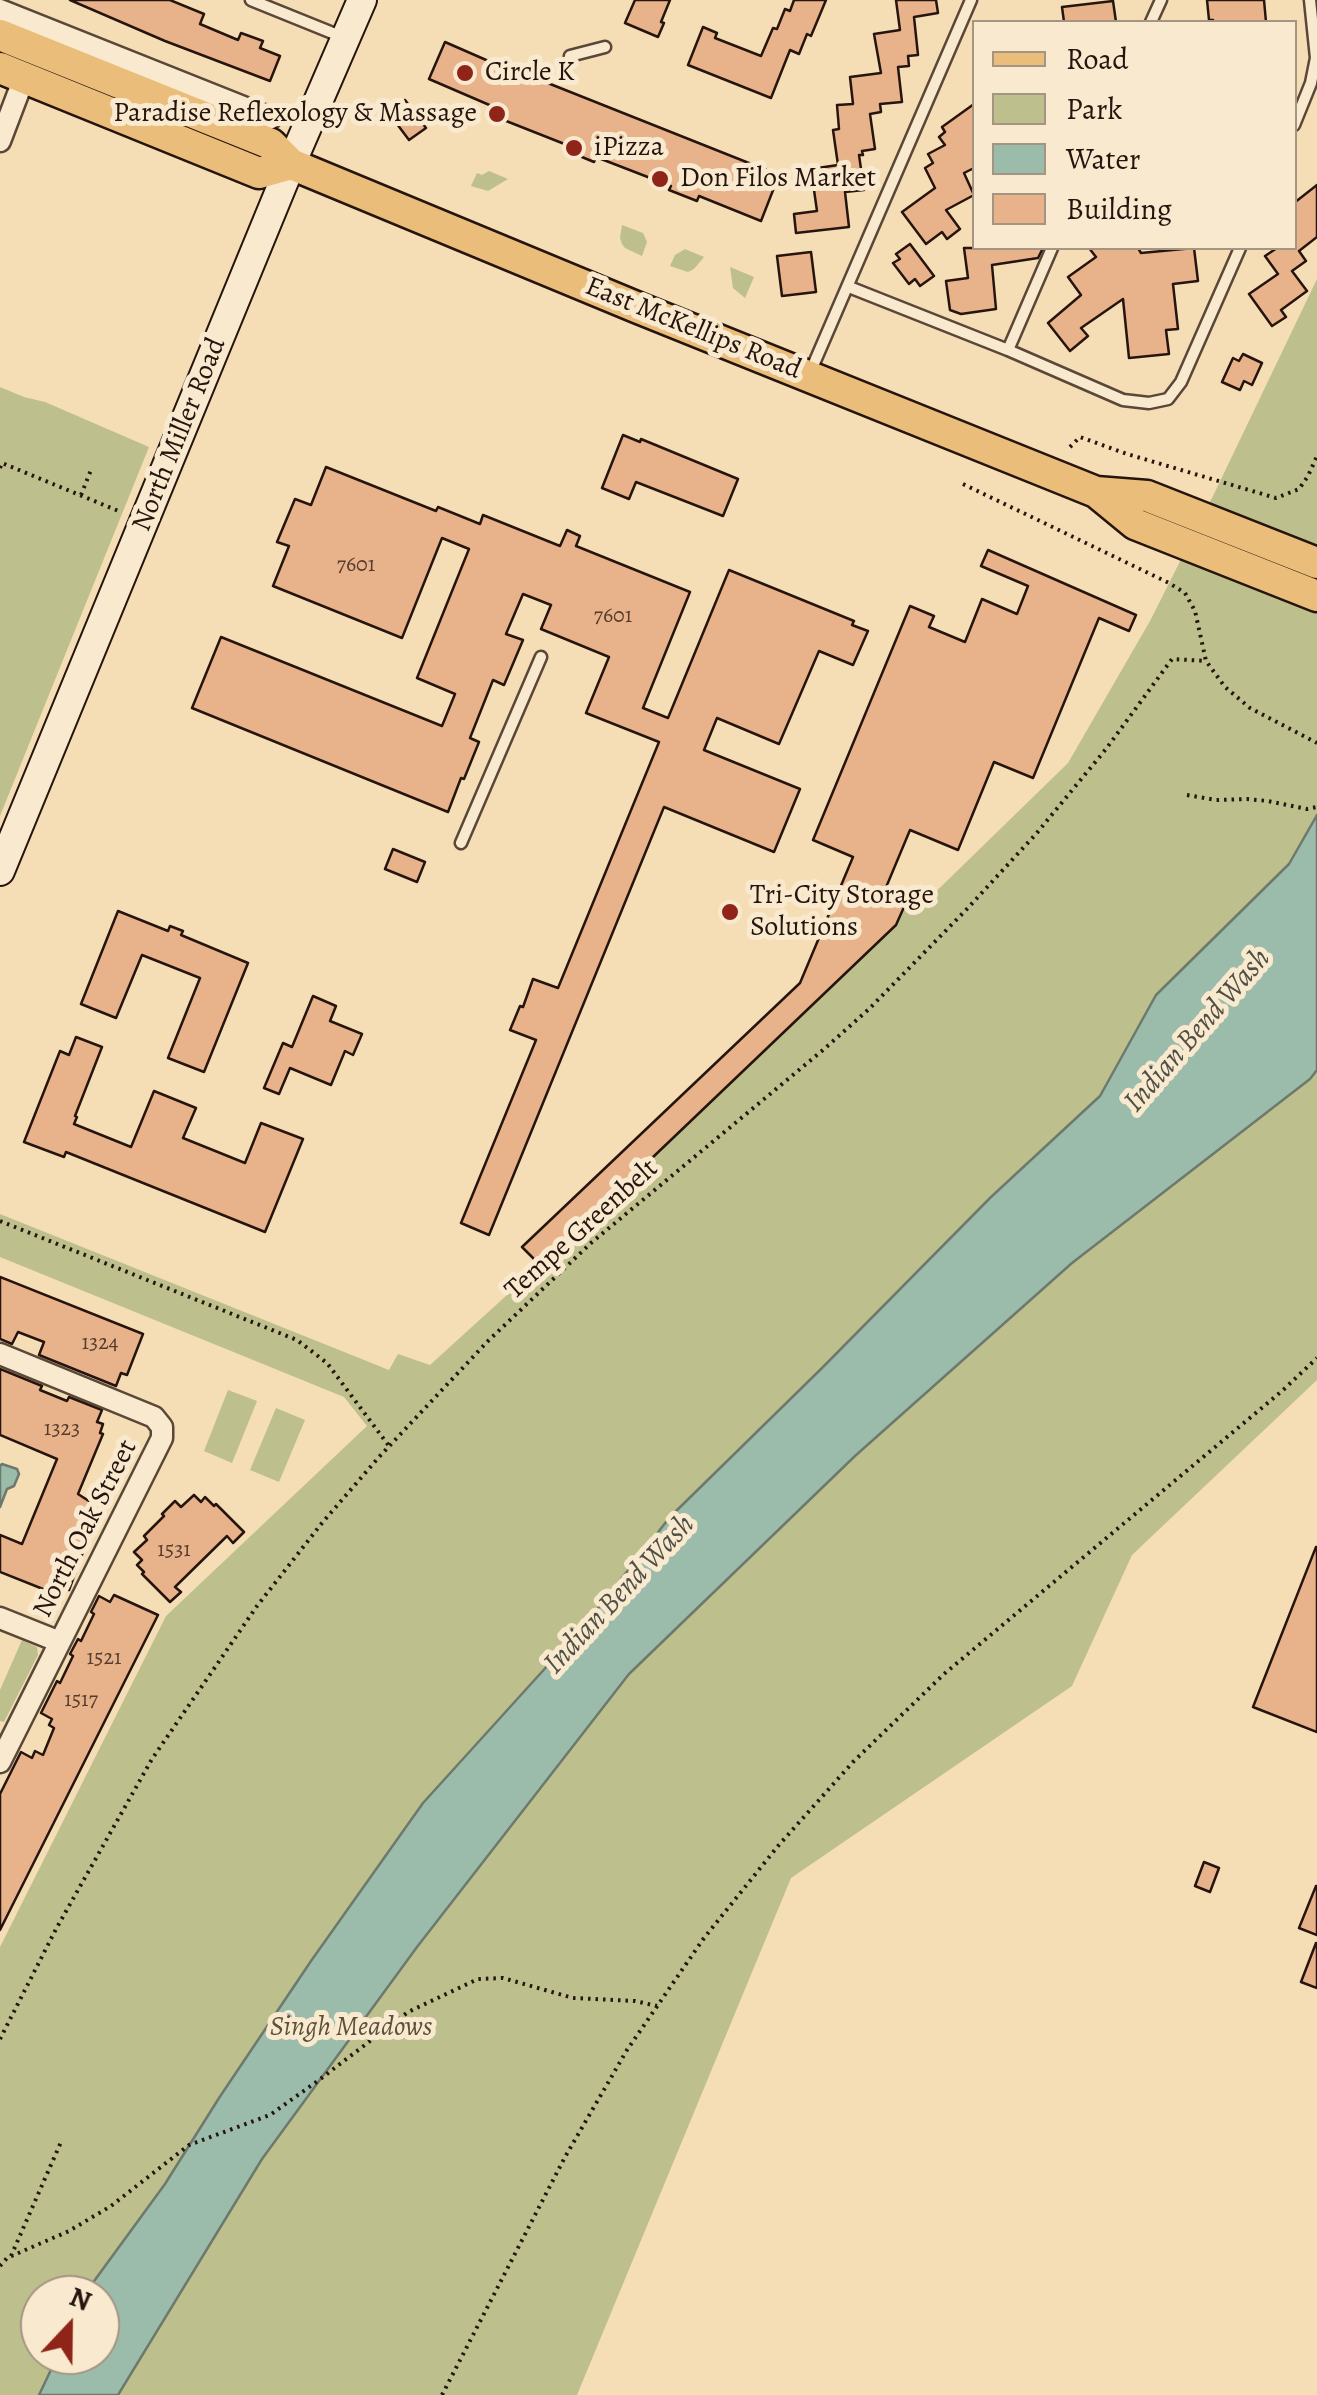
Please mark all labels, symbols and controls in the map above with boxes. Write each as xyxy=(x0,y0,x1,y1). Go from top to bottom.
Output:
legend xyxy=(972,20,1297,250)
text: Road xyxy=(1066,39,1128,79)
place label: Circle K xyxy=(485,56,575,90)
marker: Circle K xyxy=(454,62,476,84)
text: Park xyxy=(1066,89,1122,129)
place label: Paradise Reflexology & Massage xyxy=(113,97,477,131)
marker: Paradise Reflexology & Massage xyxy=(486,103,508,125)
place label: iPizza xyxy=(594,131,664,165)
marker: iPizza xyxy=(563,137,585,159)
text: Water xyxy=(1066,139,1140,179)
place label: Don Filos Market xyxy=(680,162,876,196)
marker: Don Filos Market xyxy=(649,168,671,190)
text: Building xyxy=(1066,189,1172,229)
street label: East McKellips Road xyxy=(580,270,806,388)
street label: North Miller Road xyxy=(126,333,234,537)
house number: 7601 xyxy=(337,553,375,579)
house number: 7601 xyxy=(594,604,632,630)
place label: Tri-City Storage Solutions xyxy=(750,879,934,945)
marker: Tri-City Storage Solutions xyxy=(719,901,741,923)
water label: Indian Bend Wash xyxy=(1117,942,1279,1120)
street label: Tempe Greenbelt xyxy=(499,1153,665,1307)
house number: 1324 xyxy=(81,1331,119,1357)
house number: 1323 xyxy=(44,1417,80,1443)
street label: North Oak Street xyxy=(27,1435,145,1623)
water label: Indian Bend Wash xyxy=(537,1508,703,1682)
house number: 1531 xyxy=(157,1538,191,1564)
house number: 1521 xyxy=(87,1646,121,1672)
house number: 1517 xyxy=(64,1688,98,1714)
park label: Singh Meadows xyxy=(270,2011,432,2045)
north arrow xyxy=(20,2275,120,2375)
text: N xyxy=(64,2278,97,2320)

